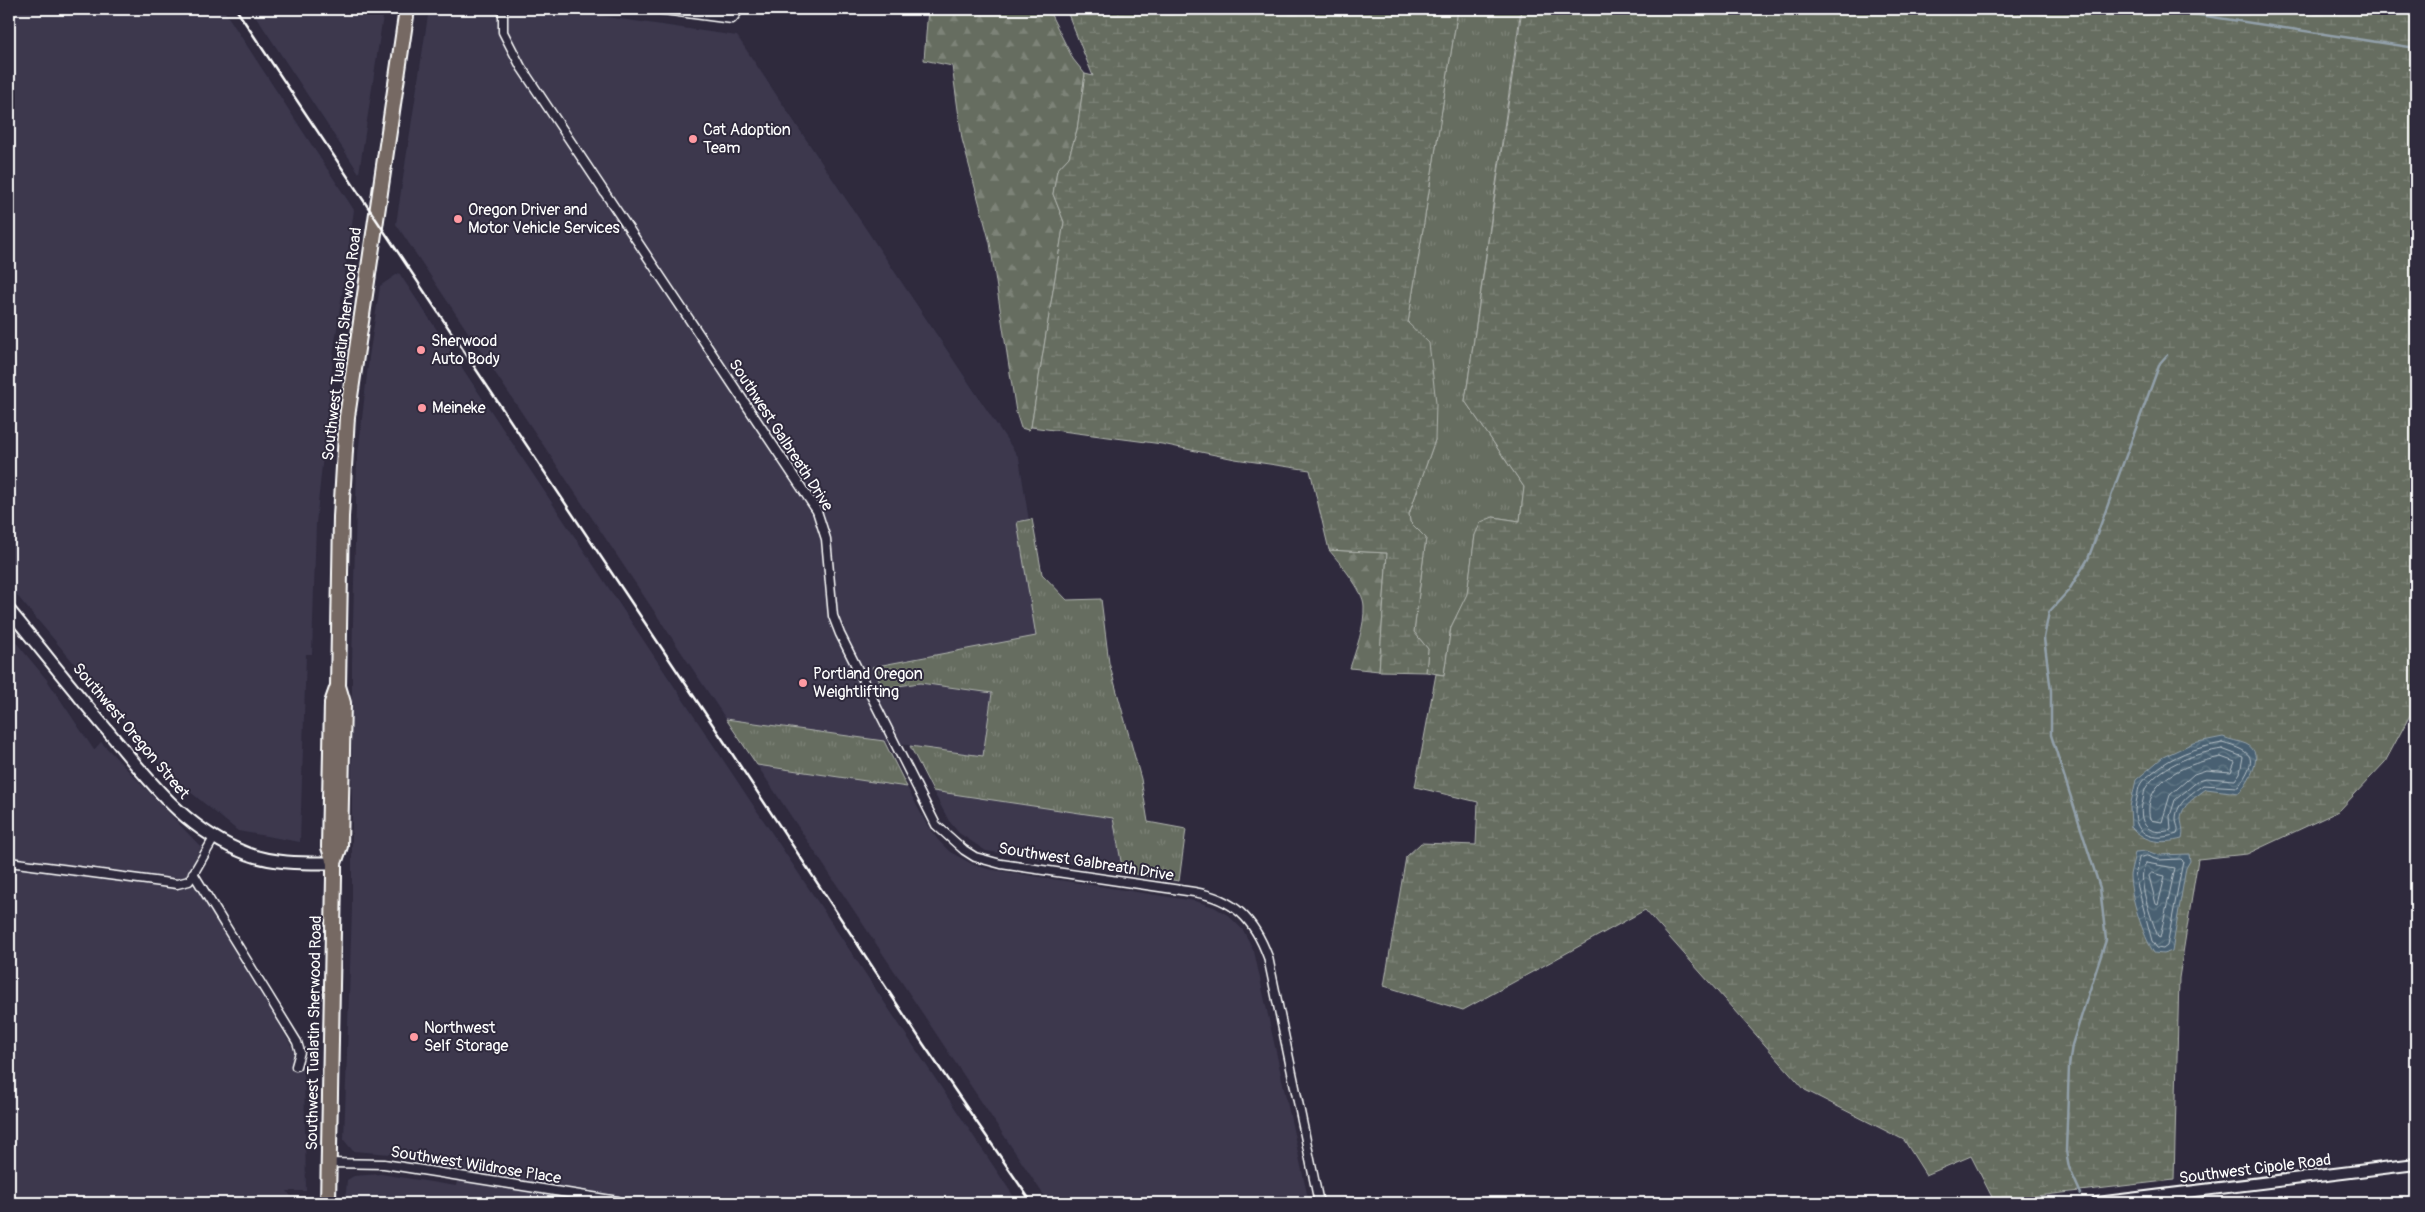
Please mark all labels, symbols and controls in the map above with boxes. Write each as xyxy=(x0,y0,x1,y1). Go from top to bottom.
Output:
place label: Cat Adoption Team xyxy=(703,120,791,158)
marker: Cat Adoption Team xyxy=(687,133,699,145)
place label: Oregon Driver and Motor Vehicle Services xyxy=(468,200,620,238)
marker: Oregon Driver and Motor Vehicle Services xyxy=(452,213,464,225)
street label: Southwest Tualatin Sherwood Road xyxy=(318,226,366,462)
place label: Sherwood Auto Body xyxy=(431,331,500,369)
marker: Sherwood Auto Body xyxy=(415,344,427,356)
street label: Southwest Galbreath Drive xyxy=(724,355,838,515)
place label: Meineke xyxy=(432,398,486,418)
marker: Meineke xyxy=(416,402,428,414)
street label: Southwest Oregon Street xyxy=(68,659,194,804)
place label: Portland Oregon Weightlifting xyxy=(813,664,923,702)
marker: Portland Oregon Weightlifting xyxy=(797,677,809,689)
street label: Southwest Galbreath Drive xyxy=(997,838,1175,886)
street label: Southwest Tualatin Sherwood Road xyxy=(302,915,326,1151)
place label: Northwest Self Storage xyxy=(424,1018,509,1056)
marker: Northwest Self Storage xyxy=(408,1031,420,1043)
street label: Southwest Wildrose Place xyxy=(389,1142,563,1188)
street label: Southwest Cipole Road xyxy=(2178,1150,2332,1188)

